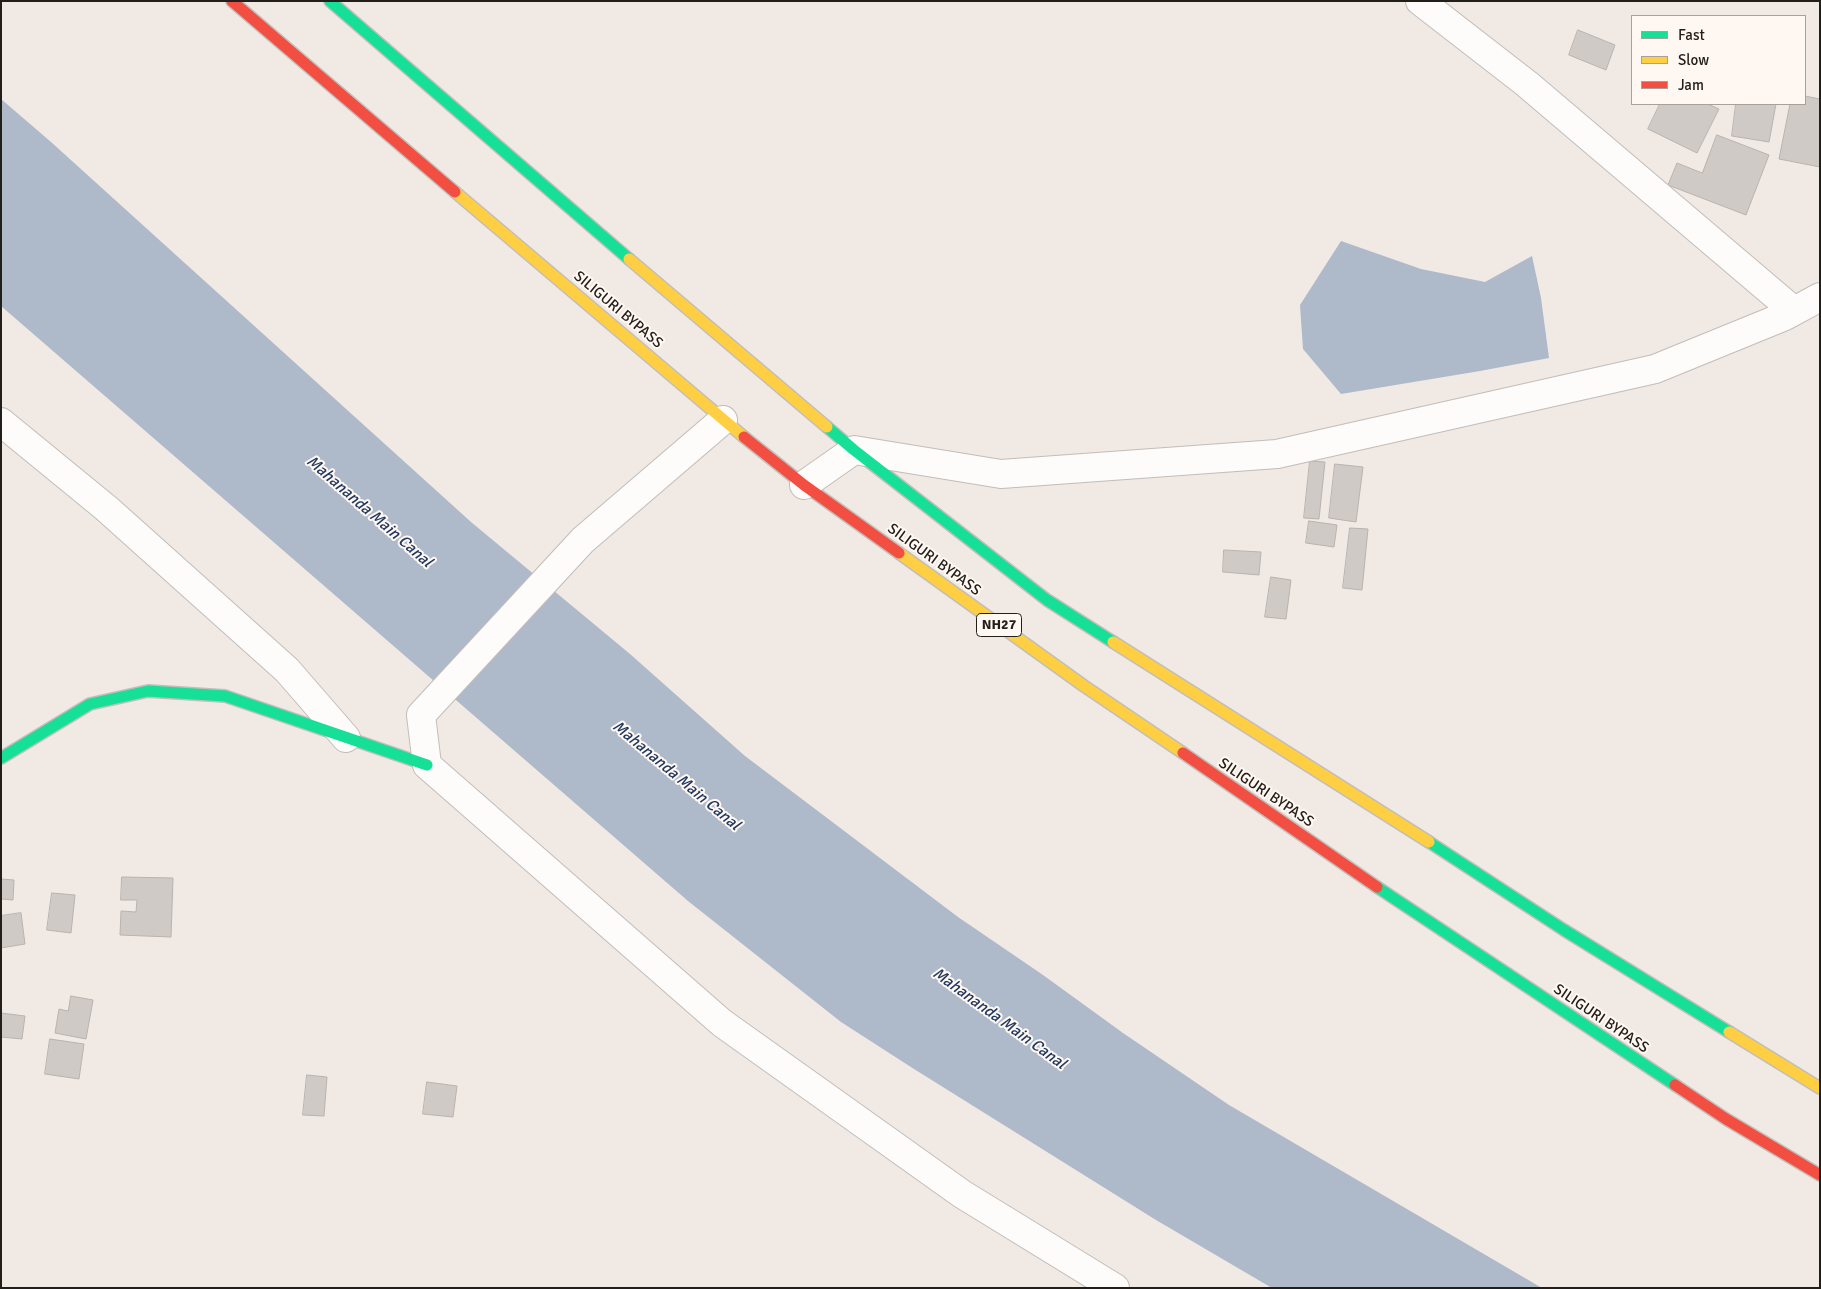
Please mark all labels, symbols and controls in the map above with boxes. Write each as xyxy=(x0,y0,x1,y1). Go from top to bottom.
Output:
legend xyxy=(1631,15,1806,105)
text: Fast xyxy=(1678,26,1705,44)
text: Slow xyxy=(1678,51,1709,69)
text: Jam xyxy=(1678,76,1704,94)
street label: SILIGURI BYPASS xyxy=(570,267,666,353)
water label: Mahananda Main Canal xyxy=(302,452,436,572)
street label: SILIGURI BYPASS xyxy=(884,520,984,600)
road number: NH27 xyxy=(976,614,1022,636)
water label: Mahananda Main Canal xyxy=(608,717,744,835)
street label: SILIGURI BYPASS xyxy=(1215,755,1317,831)
water label: Mahananda Main Canal xyxy=(928,964,1070,1074)
street label: SILIGURI BYPASS xyxy=(1550,981,1652,1057)

